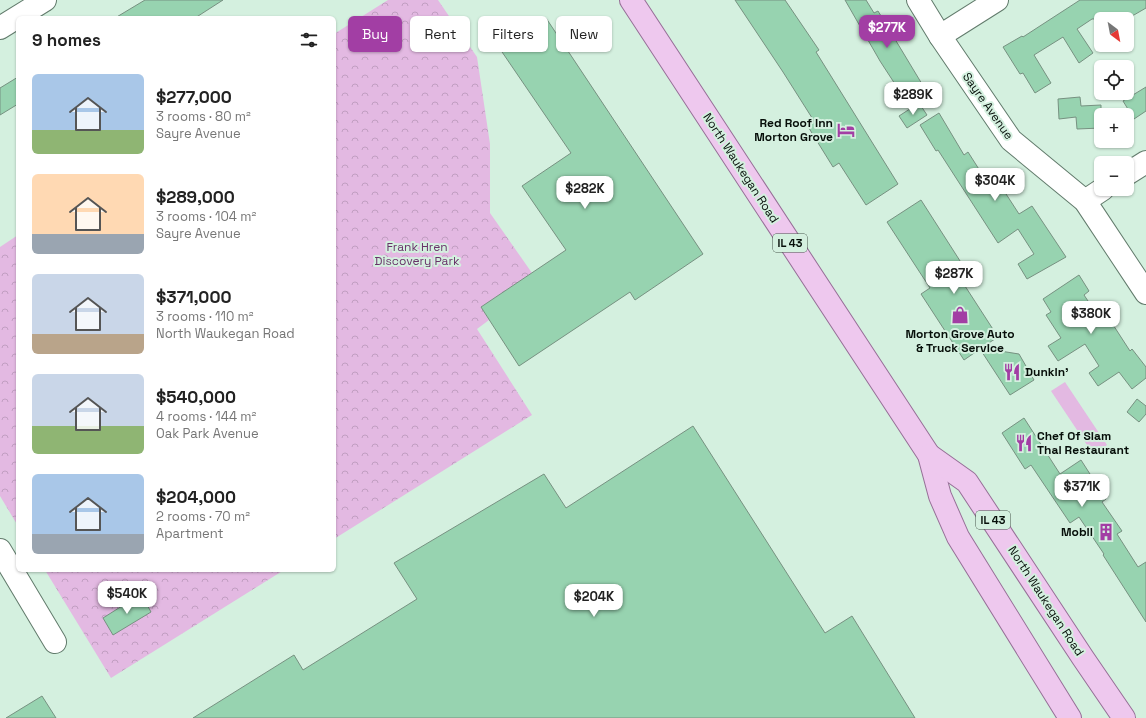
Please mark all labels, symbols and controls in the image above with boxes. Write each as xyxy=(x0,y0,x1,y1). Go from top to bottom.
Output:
north arrow xyxy=(1094,12,1134,52)
map controls xyxy=(1094,12,1134,196)
pin: $277K xyxy=(859,15,915,49)
chip: Buy xyxy=(348,16,402,52)
chip: Rent xyxy=(410,16,470,52)
chip: Filters xyxy=(478,16,548,52)
chip: New xyxy=(556,16,612,52)
text: $277K xyxy=(868,19,906,36)
text: 9 homes xyxy=(32,29,101,51)
icon: filters xyxy=(298,29,320,51)
button: locate xyxy=(1094,60,1134,100)
street label: Sayre Avenue xyxy=(959,69,1017,143)
pin: $289K xyxy=(885,82,941,116)
text: $277,000 xyxy=(156,86,232,108)
text: $289K xyxy=(893,86,933,103)
icon: home xyxy=(64,90,112,138)
text: 3 rooms · 80 m² xyxy=(156,108,251,125)
button: + xyxy=(1094,108,1134,148)
street label: North Waukegan Road xyxy=(699,110,783,226)
place label: Red Roof Inn Morton Grove xyxy=(754,115,833,145)
hotel icon: Red Roof Inn Morton Grove xyxy=(836,120,856,140)
text: Sayre Avenue xyxy=(156,125,241,142)
button: − xyxy=(1094,156,1134,196)
pin: $304K xyxy=(967,168,1023,202)
text: $304K xyxy=(975,172,1015,189)
pin: $282K xyxy=(557,176,613,210)
text: $282K xyxy=(565,180,605,197)
text: $289,000 xyxy=(156,186,235,208)
icon: home xyxy=(64,190,112,238)
text: 3 rooms · 104 m² xyxy=(156,208,256,225)
text: Sayre Avenue xyxy=(156,225,241,242)
road number: IL 43 xyxy=(773,234,807,252)
park label: Frank Hren Discovery Park xyxy=(375,239,460,269)
pin: $287K xyxy=(926,261,982,295)
text: $287K xyxy=(935,265,973,282)
text: $371,000 xyxy=(156,286,231,308)
icon: home xyxy=(64,290,112,338)
pin: $380K xyxy=(1063,301,1119,335)
shop icon: Morton Grove Auto & Truck Service xyxy=(950,305,970,325)
text: $380K xyxy=(1071,305,1111,322)
text: 3 rooms · 110 m² xyxy=(156,308,254,325)
text: North Waukegan Road xyxy=(156,325,295,342)
place label: Morton Grove Auto & Truck Service xyxy=(905,326,1015,356)
restaurant icon: Dunkin' xyxy=(1002,362,1022,382)
place label: Dunkin' xyxy=(1025,364,1068,380)
text: $540,000 xyxy=(156,386,236,408)
icon: home xyxy=(64,390,112,438)
text: 4 rooms · 144 m² xyxy=(156,408,256,425)
text: Oak Park Avenue xyxy=(156,425,259,442)
place label: Chef Of Siam Thai Restaurant xyxy=(1037,428,1129,458)
restaurant icon: Chef Of Siam Thai Restaurant xyxy=(1014,433,1034,453)
pin: $371K xyxy=(1054,474,1110,508)
text: $371K xyxy=(1064,478,1100,495)
text: $204,000 xyxy=(156,486,236,508)
icon: home xyxy=(64,490,112,538)
text: 2 rooms · 70 m² xyxy=(156,508,250,525)
road number: IL 43 xyxy=(976,511,1010,529)
building icon: Mobil xyxy=(1096,522,1116,542)
place label: Mobil xyxy=(1061,524,1093,540)
text: Apartment xyxy=(156,525,224,542)
street label: North Waukegan Road xyxy=(1004,543,1088,659)
pin: $540K xyxy=(99,581,155,615)
pin: $204K xyxy=(566,584,622,618)
text: $540K xyxy=(107,585,147,602)
text: $204K xyxy=(574,588,614,605)

